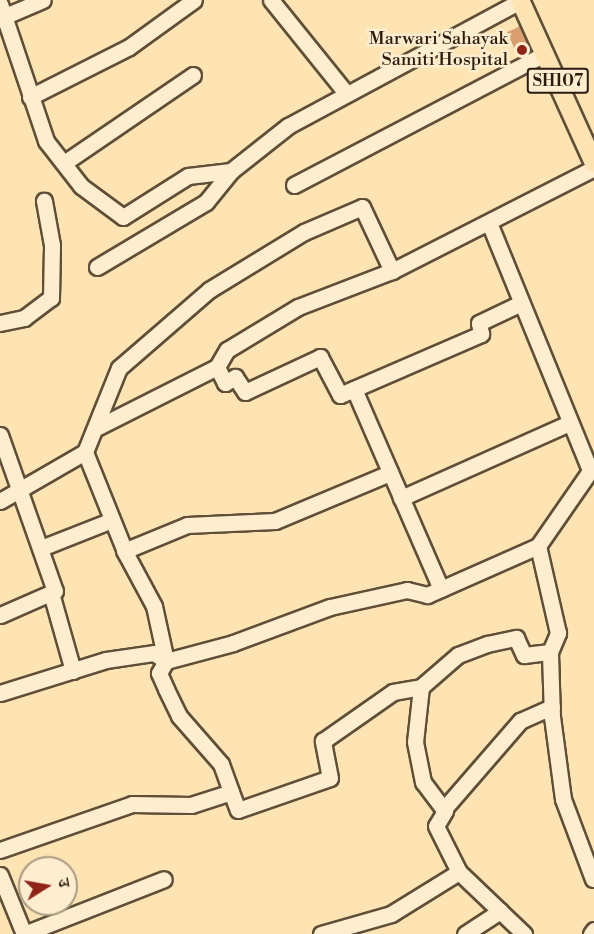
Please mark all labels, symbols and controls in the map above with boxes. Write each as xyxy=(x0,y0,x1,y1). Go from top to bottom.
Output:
place label: Marwari Sahayak Samiti Hospital xyxy=(369,29,508,72)
marker: Marwari Sahayak Samiti Hospital xyxy=(513,41,531,59)
road number: SH107 xyxy=(526,68,590,94)
north arrow xyxy=(18,856,78,916)
text: उ xyxy=(53,877,74,889)

